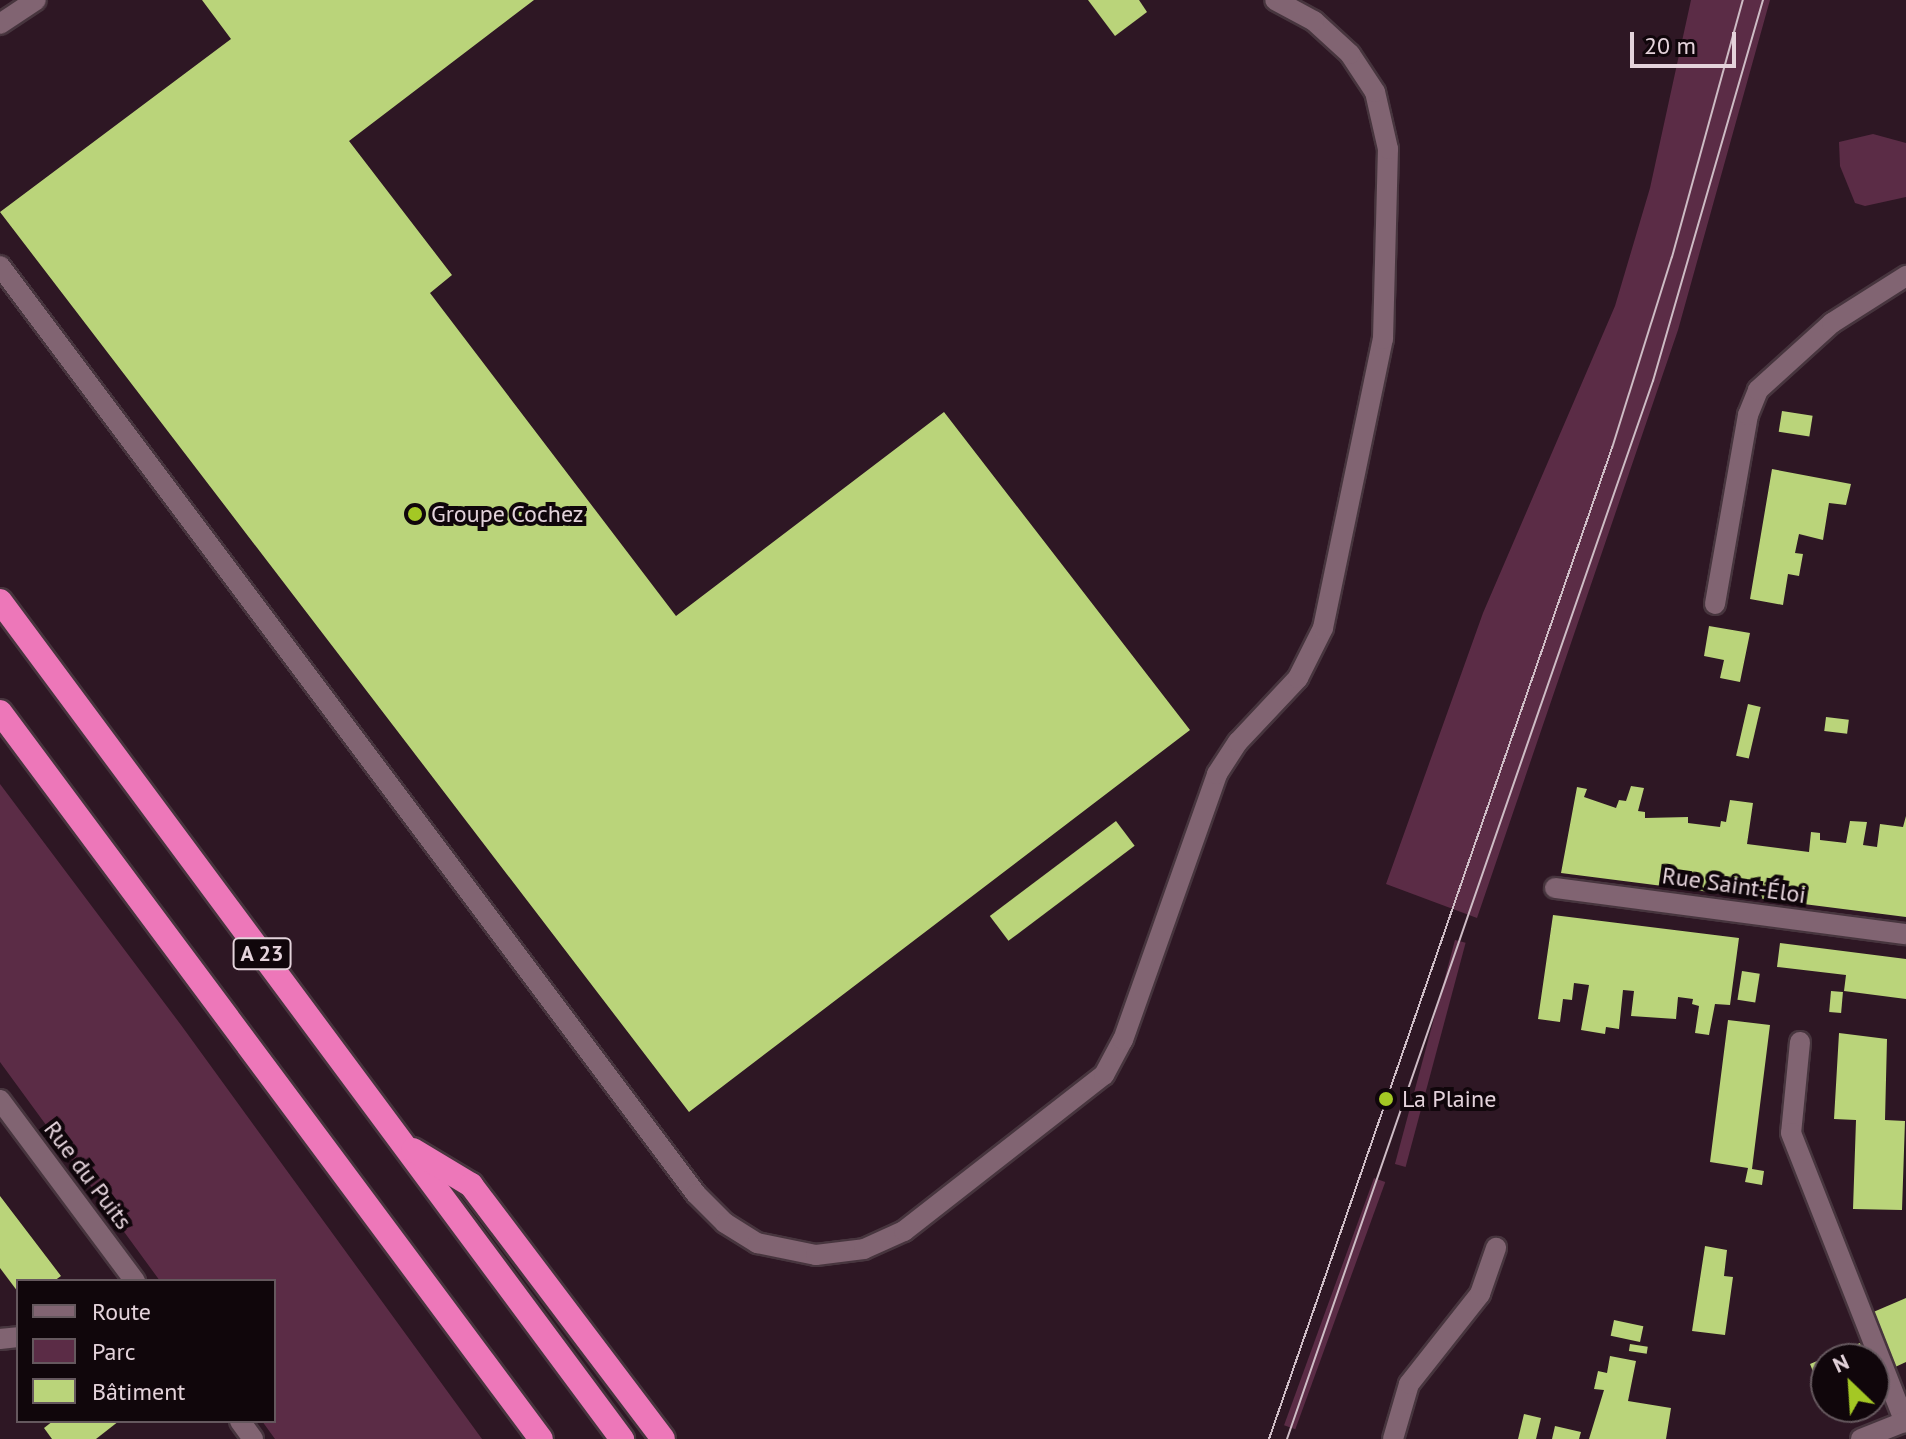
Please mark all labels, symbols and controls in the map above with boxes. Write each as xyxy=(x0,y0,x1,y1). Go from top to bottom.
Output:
scale bar xyxy=(1634,16,1740,66)
text: 20 m xyxy=(1644,30,1696,61)
place label: Groupe Cochez xyxy=(431,500,584,528)
marker: Groupe Cochez xyxy=(406,505,424,523)
street label: Rue Saint-Éloi xyxy=(1660,861,1808,909)
road number: A 23 xyxy=(232,936,292,972)
place label: La Plaine xyxy=(1402,1085,1496,1113)
marker: La Plaine xyxy=(1377,1090,1395,1108)
street label: Rue du Puits xyxy=(38,1115,138,1235)
legend xyxy=(16,1279,276,1423)
text: Route xyxy=(92,1296,151,1327)
text: Parc xyxy=(92,1336,135,1367)
north arrow xyxy=(1810,1343,1890,1423)
text: N xyxy=(1828,1347,1853,1379)
text: Bâtiment xyxy=(92,1376,185,1407)

